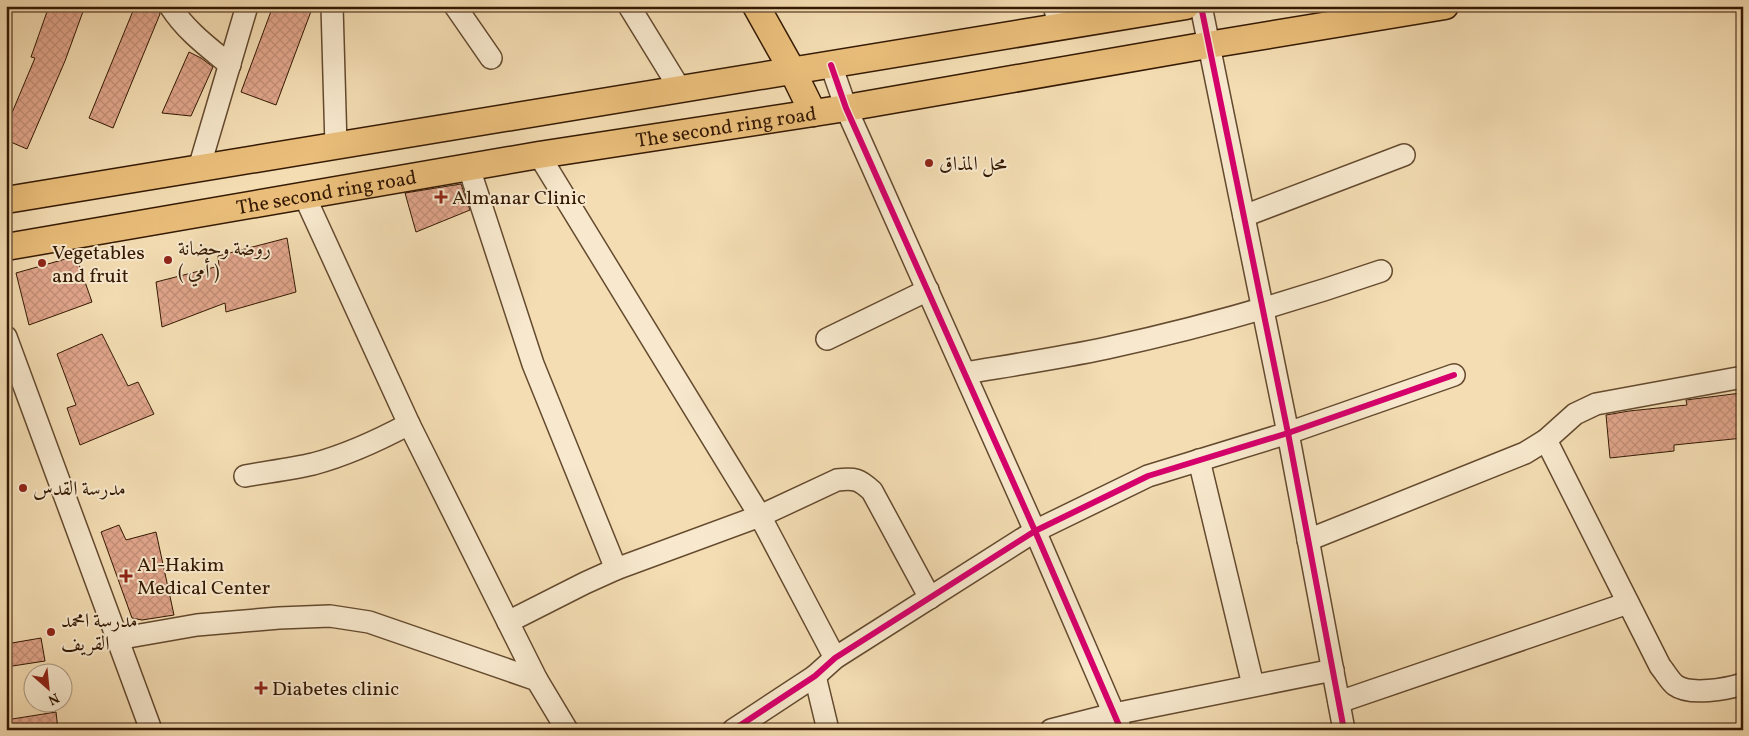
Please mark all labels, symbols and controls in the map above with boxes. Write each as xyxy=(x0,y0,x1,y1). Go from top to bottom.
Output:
street label: The second ring road xyxy=(634,101,819,156)
place label: محل المذاق xyxy=(939,151,1007,179)
marker: محل المذاق xyxy=(923,157,935,169)
street label: The second ring road xyxy=(234,164,419,223)
place label: Almanar Clinic xyxy=(452,185,586,213)
marker: Almanar Clinic xyxy=(434,190,448,204)
place label: روضة وحضانة ( أمي ) xyxy=(178,236,271,287)
place label: Vegetables and fruit xyxy=(52,240,145,291)
marker: روضة وحضانة ( أمي ) xyxy=(162,254,174,266)
marker: Vegetables and fruit xyxy=(36,257,48,269)
place label: مدرسة القدس xyxy=(33,476,126,504)
marker: مدرسة القدس xyxy=(17,482,29,494)
place label: Al-Hakim Medical Center xyxy=(137,552,270,603)
marker: Al-Hakim Medical Center xyxy=(119,569,133,583)
place label: مدرسة امحمد القريف xyxy=(61,608,137,659)
marker: مدرسة امحمد القريف xyxy=(45,626,57,638)
north arrow xyxy=(22,664,72,714)
place label: Diabetes clinic xyxy=(272,676,399,704)
marker: Diabetes clinic xyxy=(254,681,268,695)
text: N xyxy=(44,687,62,709)

